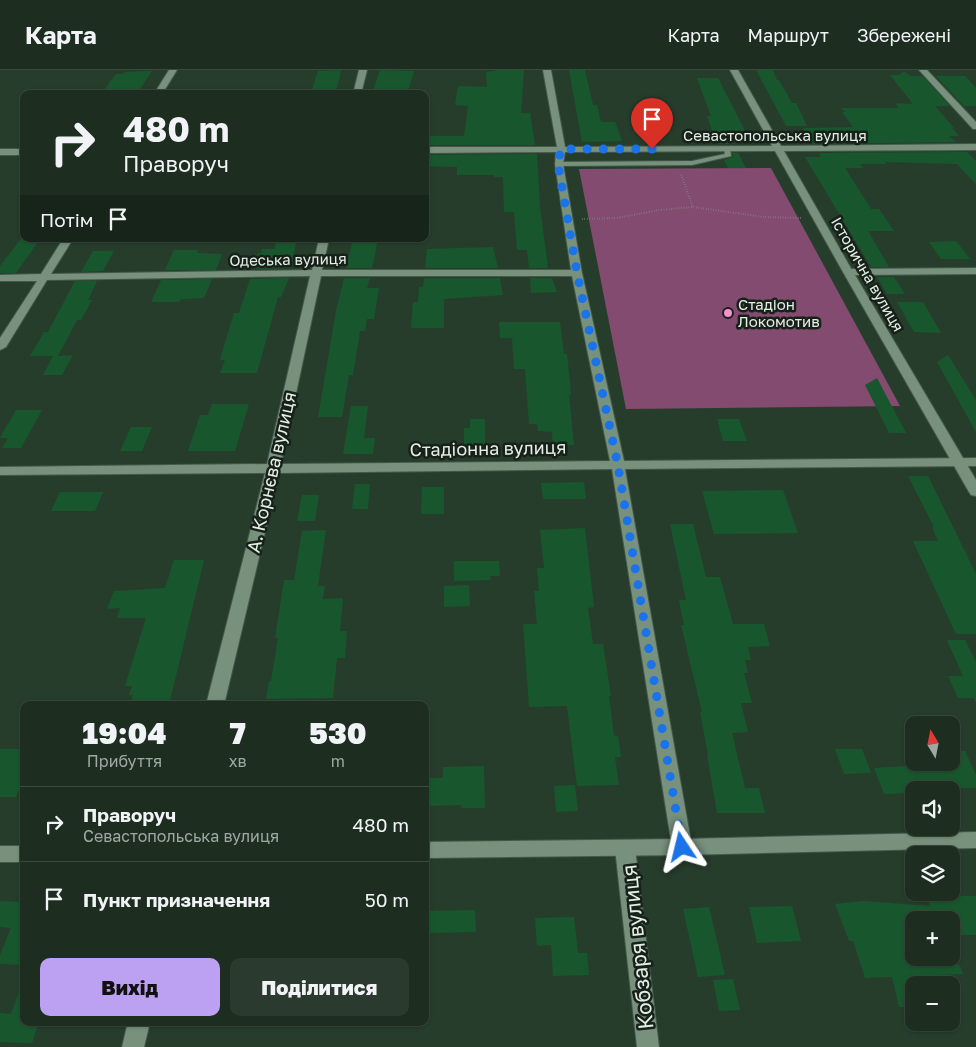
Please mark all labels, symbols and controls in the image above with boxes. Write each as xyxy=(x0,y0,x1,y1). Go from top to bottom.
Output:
text: Карта xyxy=(25,20,97,49)
text: Карта xyxy=(667,24,720,46)
text: Маршрут xyxy=(748,24,829,46)
text: Збережені xyxy=(857,24,951,46)
pin xyxy=(631,98,673,149)
icon: arrive xyxy=(638,105,666,133)
text: 480 m xyxy=(123,108,229,150)
icon: right xyxy=(40,110,105,175)
street label: Севастопольська вулиця xyxy=(683,126,867,144)
text: Праворуч xyxy=(123,150,229,177)
icon: arrive xyxy=(104,205,132,233)
text: Потім xyxy=(40,208,94,231)
street label: Історична вулиця xyxy=(828,213,908,335)
street label: Одеська вулиця xyxy=(229,249,347,269)
place label: Стадіон Локомотив xyxy=(738,295,820,330)
marker: Стадіон Локомотив xyxy=(722,307,734,319)
street label: А. Корнєва вулиця xyxy=(242,389,300,555)
street label: Стадіонна вулиця xyxy=(409,436,567,460)
text: 19:04 xyxy=(82,715,166,751)
text: 7 xyxy=(230,715,246,751)
text: 530 xyxy=(309,715,367,751)
north arrow xyxy=(905,716,960,771)
map controls xyxy=(905,716,960,1031)
text: Прибуття xyxy=(87,751,162,771)
text: хв xyxy=(229,751,247,771)
text: m xyxy=(331,751,345,771)
button: sound xyxy=(905,781,960,836)
text: Праворуч xyxy=(83,803,176,826)
icon: right xyxy=(40,810,68,838)
text: 480 m xyxy=(352,813,409,836)
position arrow xyxy=(655,820,707,872)
text: Севастопольська вулиця xyxy=(83,826,279,846)
button: layers xyxy=(905,846,960,901)
street label: Кобзаря вулиця xyxy=(615,863,659,1031)
icon: arrive xyxy=(40,885,68,913)
text: Пункт призначення xyxy=(83,888,270,911)
text: 50 m xyxy=(365,888,409,911)
button: + xyxy=(905,911,960,966)
button: Вихід xyxy=(40,958,220,1016)
button: Поділитися xyxy=(230,958,409,1016)
button: − xyxy=(905,976,960,1031)

